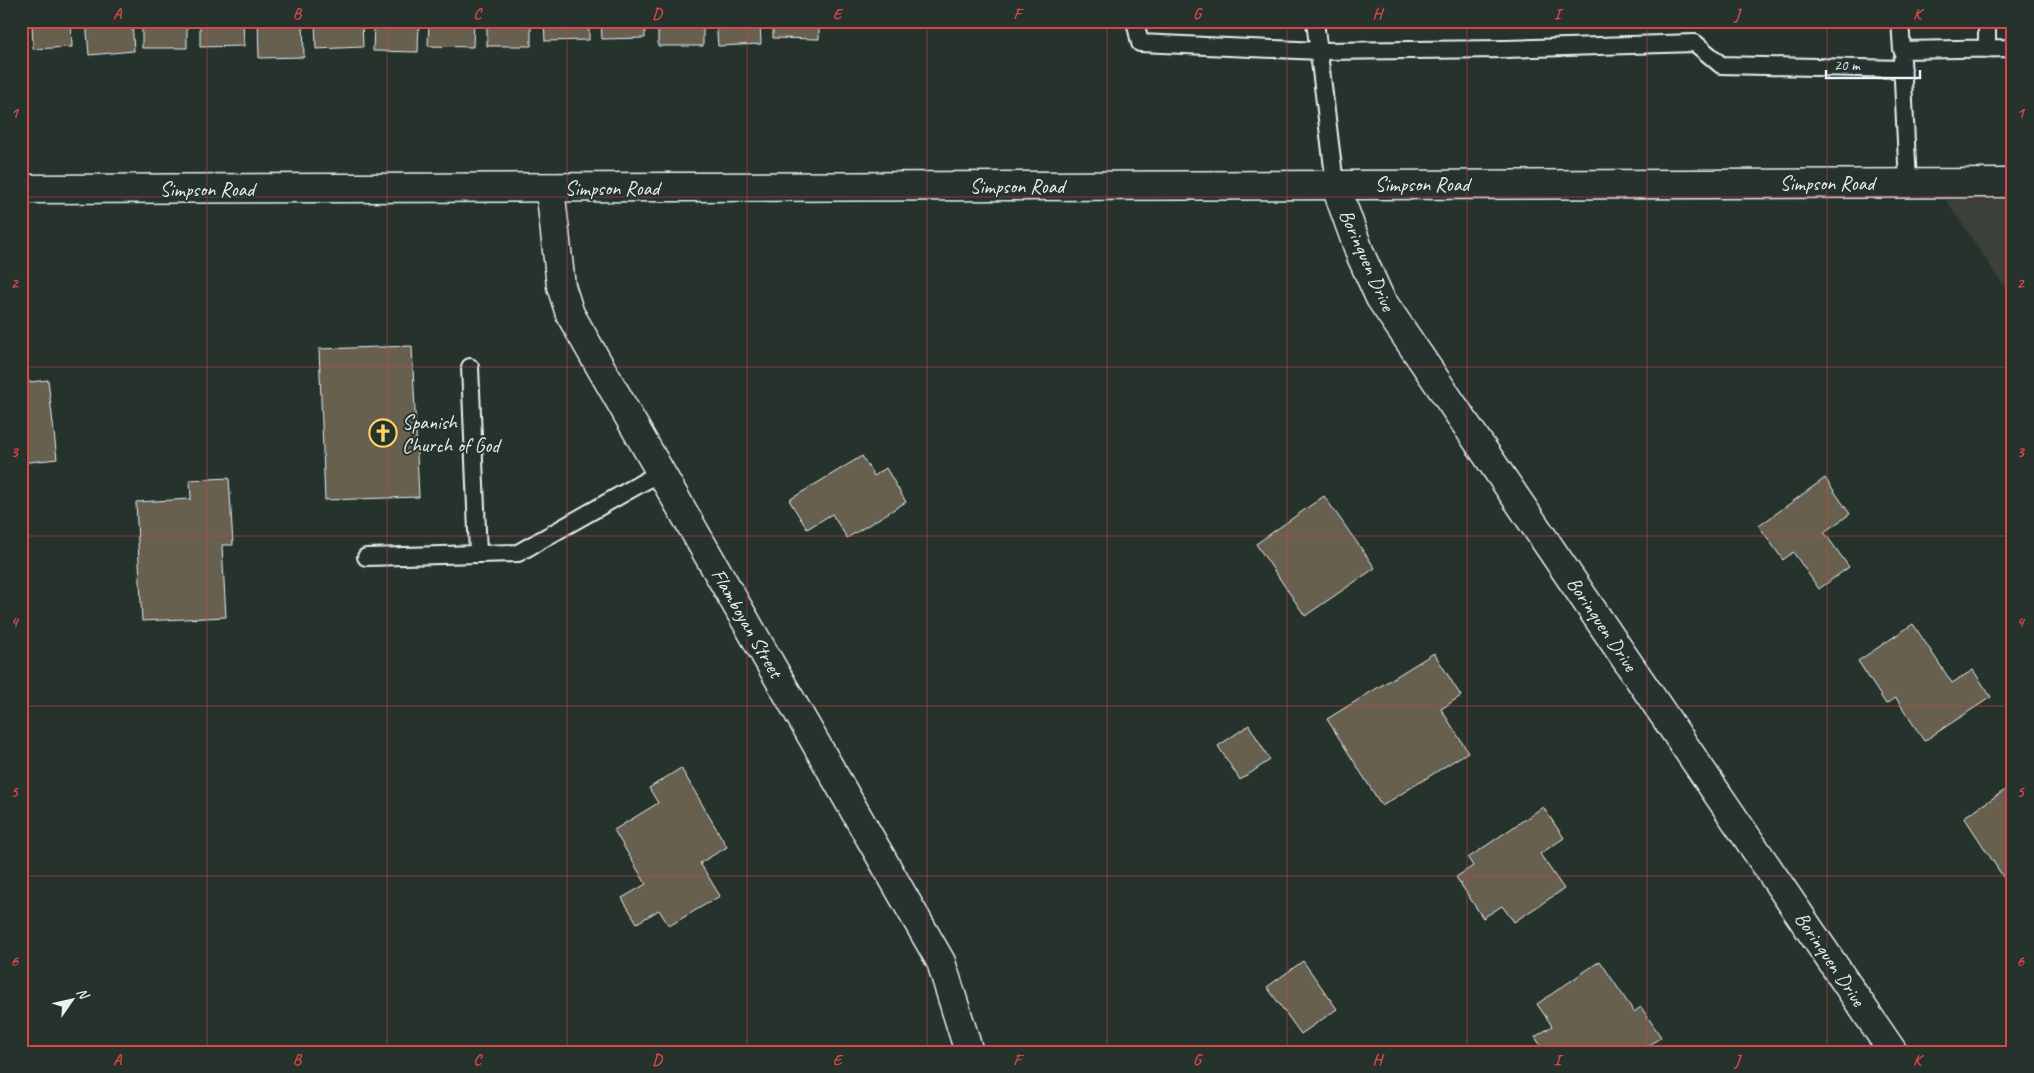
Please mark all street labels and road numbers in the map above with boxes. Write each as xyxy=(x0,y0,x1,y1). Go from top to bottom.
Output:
street label: Simpson Road xyxy=(1780,171,1877,196)
street label: Simpson Road xyxy=(1375,172,1472,197)
street label: Simpson Road xyxy=(970,174,1067,199)
street label: Simpson Road xyxy=(565,176,662,201)
street label: Simpson Road xyxy=(160,177,257,202)
street label: Borinquen Drive xyxy=(1334,205,1401,316)
street label: Flamboyan Street xyxy=(706,564,789,684)
street label: Borinquen Drive xyxy=(1561,572,1643,677)
street label: Borinquen Drive xyxy=(1789,907,1871,1012)

